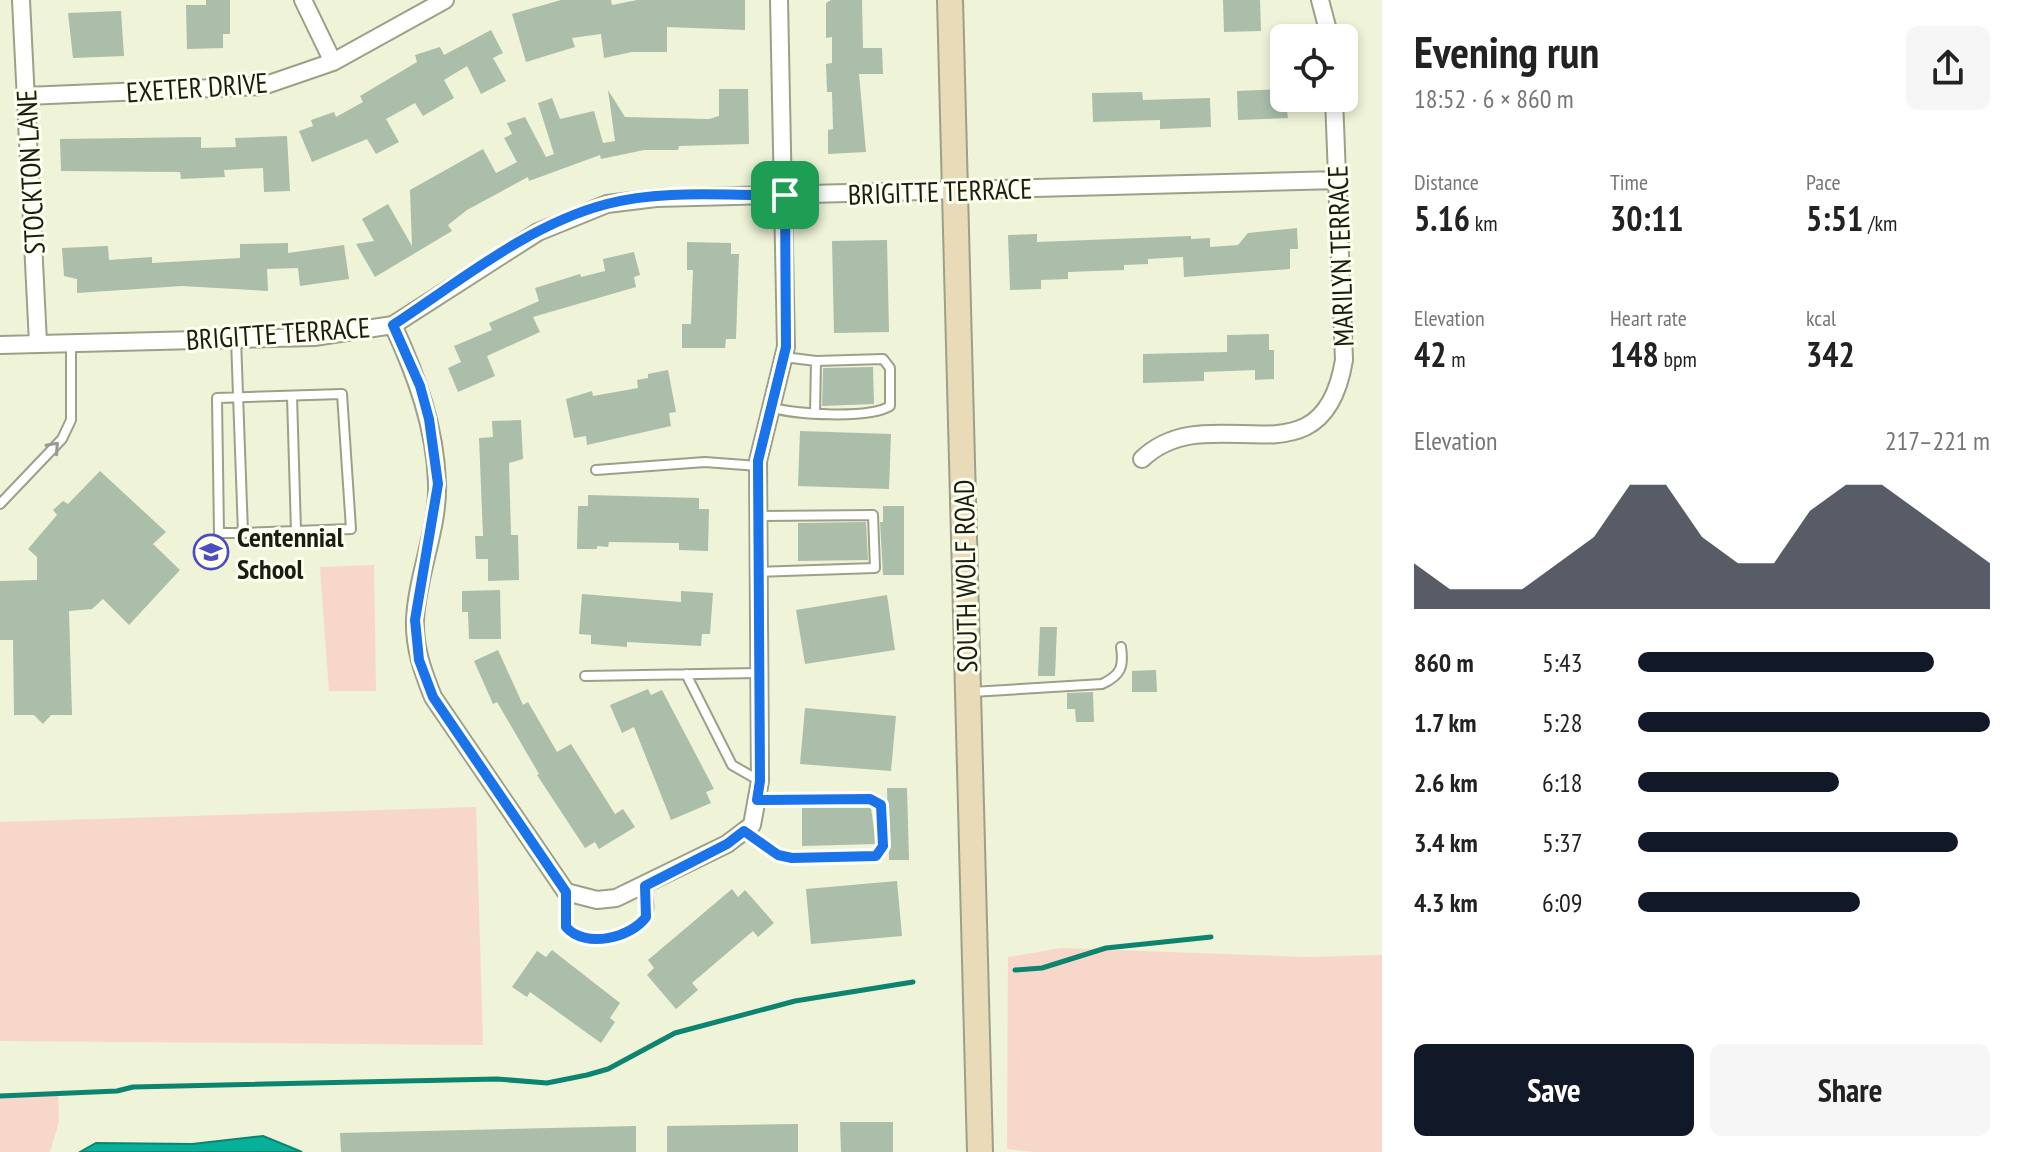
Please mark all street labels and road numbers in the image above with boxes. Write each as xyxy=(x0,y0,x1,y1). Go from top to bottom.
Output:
street label: EXETER DRIVE xyxy=(125,64,269,110)
street label: STOCKTON LANE xyxy=(7,89,53,255)
street label: MARILYN TERRACE xyxy=(1318,165,1362,347)
street label: BRIGITTE TERRACE xyxy=(847,169,1033,213)
street label: BRIGITTE TERRACE xyxy=(185,308,371,358)
street label: SOUTH WOLF ROAD xyxy=(945,479,985,673)

